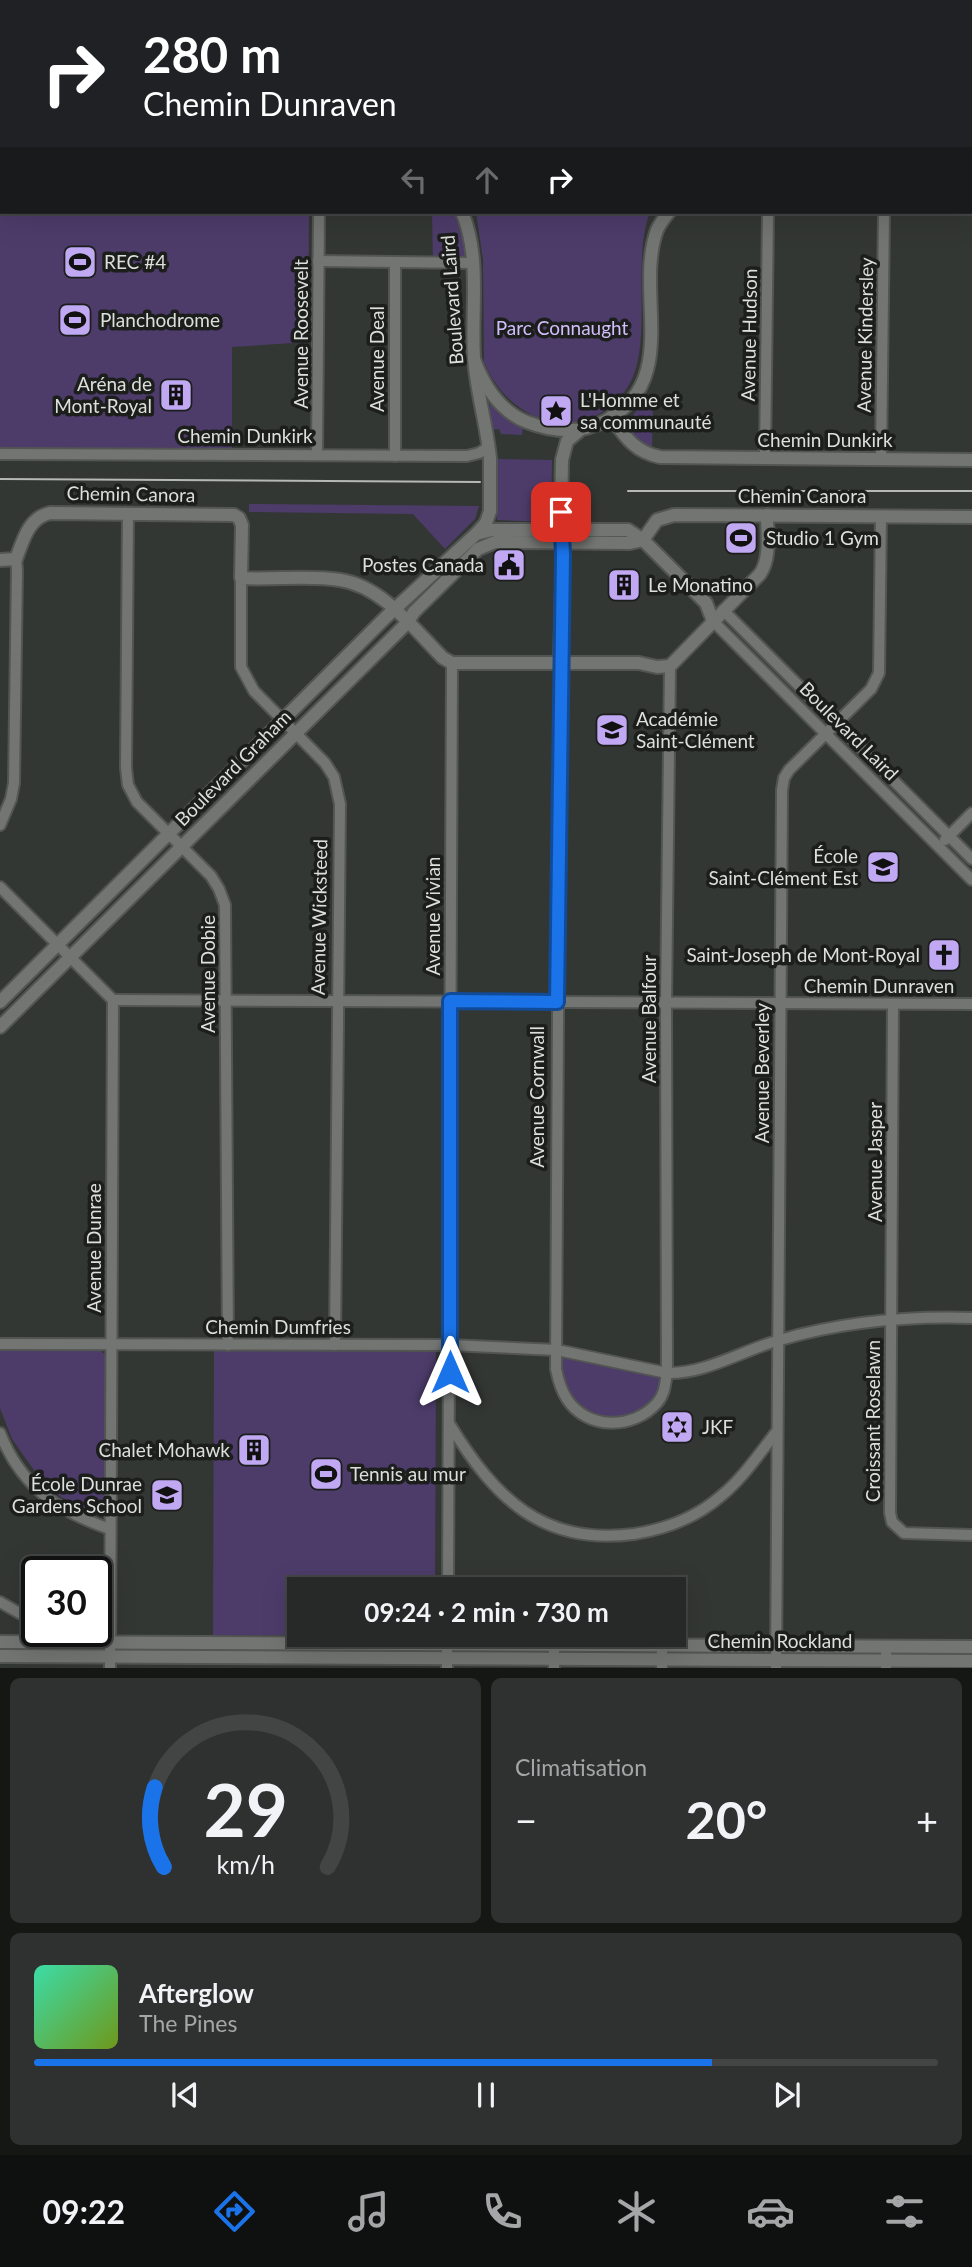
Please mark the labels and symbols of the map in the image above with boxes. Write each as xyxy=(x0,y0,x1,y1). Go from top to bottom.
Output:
street label: Boulevard Laird xyxy=(435,234,468,366)
sports icon: REC #4 xyxy=(61,243,99,281)
place label: REC #4 xyxy=(104,250,166,273)
street label: Avenue Kindersley xyxy=(852,257,877,413)
street label: Avenue Roosevelt xyxy=(289,259,312,409)
street label: Avenue Hudson xyxy=(736,268,761,402)
sports icon: Planchodrome xyxy=(56,301,94,339)
street label: Avenue Deal xyxy=(365,306,388,412)
place label: Planchodrome xyxy=(100,308,220,331)
park label: Parc Connaught xyxy=(496,316,629,339)
place label: Aréna de Mont-Royal xyxy=(54,372,152,417)
building icon: Aréna de Mont-Royal xyxy=(157,376,195,414)
place label: L'Homme et sa communauté xyxy=(580,388,712,433)
place icon: L'Homme et sa communauté xyxy=(537,392,575,430)
street label: Chemin Dunkirk xyxy=(177,424,313,447)
street label: Chemin Dunkirk xyxy=(757,428,893,451)
street label: Chemin Canora xyxy=(66,481,196,506)
pin xyxy=(531,482,591,542)
street label: Chemin Canora xyxy=(738,484,866,507)
sports icon: Studio 1 Gym xyxy=(722,519,760,557)
place label: Studio 1 Gym xyxy=(766,526,879,549)
public building icon: Postes Canada xyxy=(490,546,528,584)
place label: Postes Canada xyxy=(362,553,484,576)
building icon: Le Monatino xyxy=(605,566,643,604)
place label: Le Monatino xyxy=(648,573,753,596)
street label: Boulevard Laird xyxy=(795,677,903,785)
street label: Boulevard Graham xyxy=(170,705,295,830)
place label: Académie Saint-Clément xyxy=(636,707,755,752)
school or university icon: Académie Saint-Clément xyxy=(593,711,631,749)
street label: Avenue Wicksteed xyxy=(306,839,331,995)
place label: École Saint-Clément Est xyxy=(709,844,858,889)
school or university icon: École Saint-Clément Est xyxy=(864,848,902,886)
street label: Avenue Vivian xyxy=(421,857,444,975)
street label: Avenue Dobie xyxy=(196,915,219,1033)
church icon: Saint-Joseph de Mont-Royal xyxy=(925,936,963,974)
place label: Saint-Joseph de Mont-Royal xyxy=(686,943,920,966)
street label: Avenue Balfour xyxy=(637,955,660,1083)
street label: Chemin Dunraven xyxy=(804,974,954,997)
street label: Avenue Beverley xyxy=(750,1003,773,1143)
street label: Avenue Cornwall xyxy=(525,1026,548,1168)
street label: Avenue Jasper xyxy=(863,1102,886,1222)
street label: Avenue Dunrae xyxy=(82,1183,105,1313)
street label: Chemin Dumfries xyxy=(205,1315,351,1338)
position arrow xyxy=(413,1335,487,1409)
street label: Croissant Roselawn xyxy=(861,1340,884,1502)
synagogue icon: JKF xyxy=(658,1408,696,1446)
place label: JKF xyxy=(702,1415,734,1438)
building icon: Chalet Mohawk xyxy=(235,1431,273,1469)
place label: Chalet Mohawk xyxy=(98,1438,230,1461)
sports icon: Tennis au mur xyxy=(307,1455,345,1493)
place label: Tennis au mur xyxy=(350,1462,466,1485)
place label: École Dunrae Gardens School xyxy=(12,1472,142,1517)
school or university icon: École Dunrae Gardens School xyxy=(148,1476,186,1514)
speed limit sign: 30 xyxy=(21,1556,112,1647)
street label: Chemin Rockland xyxy=(708,1629,852,1652)

